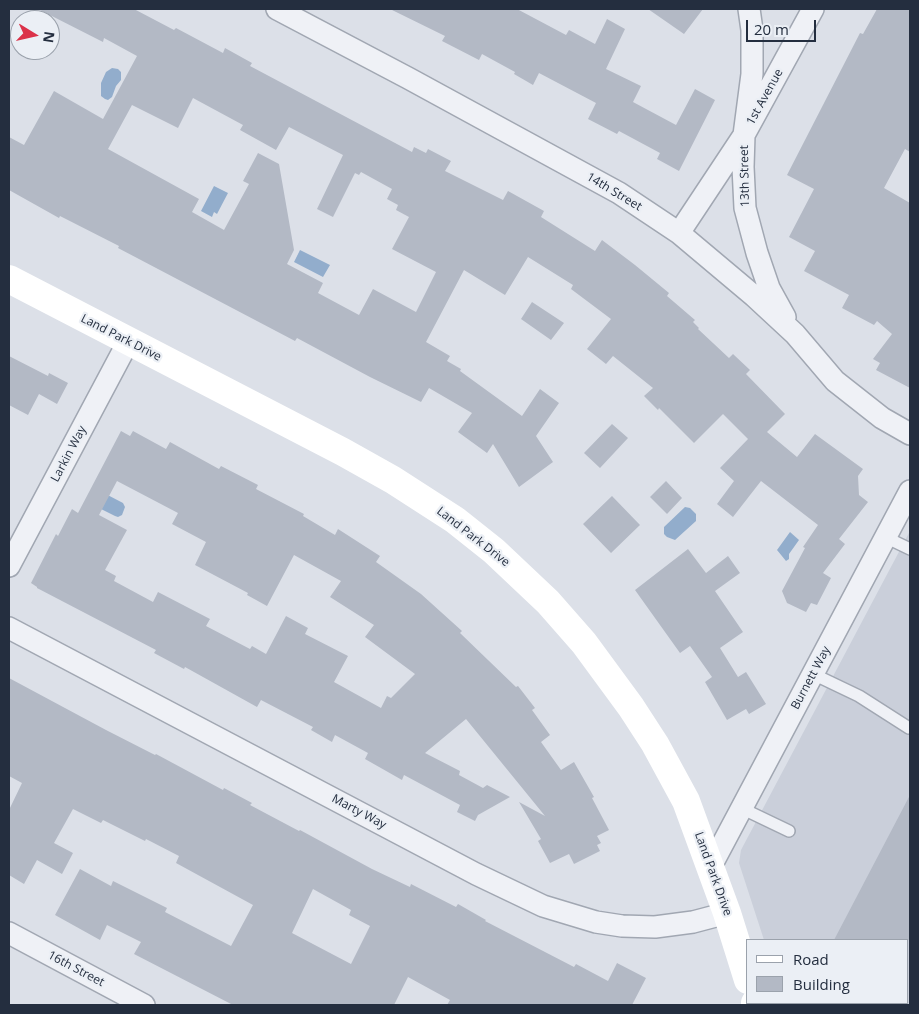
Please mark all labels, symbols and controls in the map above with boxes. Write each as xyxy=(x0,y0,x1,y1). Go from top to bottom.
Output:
north arrow xyxy=(10,10,60,60)
scale bar xyxy=(749,10,819,42)
text: 20 m xyxy=(754,19,789,39)
text: N xyxy=(39,30,60,44)
street label: 1st Avenue xyxy=(744,67,786,127)
street label: 13th Street xyxy=(737,145,753,207)
street label: 14th Street xyxy=(584,170,644,214)
street label: Land Park Drive xyxy=(78,312,164,364)
street label: Larkin Way xyxy=(48,424,90,484)
street label: Land Park Drive xyxy=(434,504,512,570)
street label: Burnett Way xyxy=(788,644,834,712)
street label: Marty Way xyxy=(329,792,389,832)
street label: Land Park Drive xyxy=(691,830,735,918)
legend xyxy=(746,939,909,1004)
street label: 16th Street xyxy=(45,948,107,990)
text: Road xyxy=(793,949,829,969)
text: Building xyxy=(793,974,850,994)

